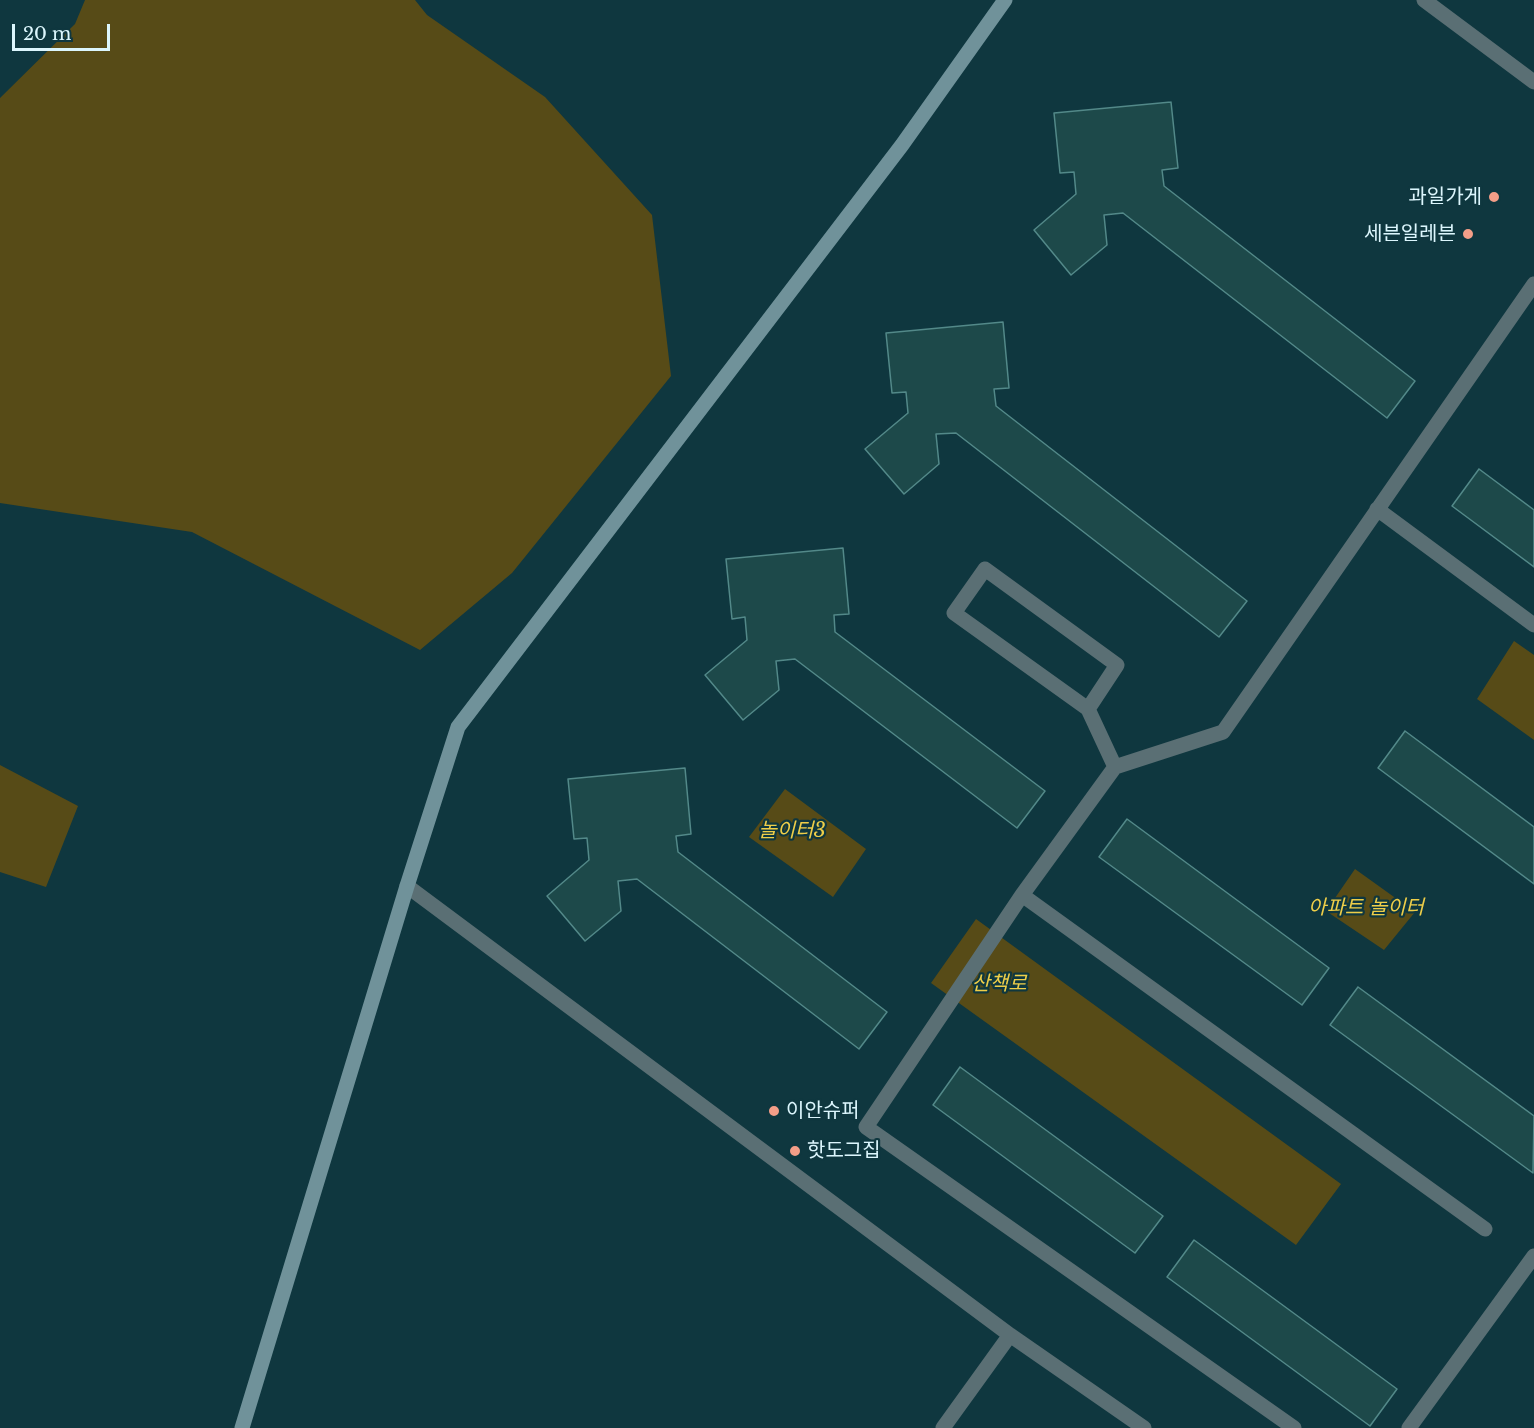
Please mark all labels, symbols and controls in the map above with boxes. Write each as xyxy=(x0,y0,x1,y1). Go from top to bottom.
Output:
scale bar xyxy=(15,12,112,50)
text: 20 m xyxy=(23,23,71,45)
place label: 과일가게 xyxy=(1408,185,1482,209)
marker: 과일가게 xyxy=(1487,190,1501,204)
place label: 세븐일레븐 xyxy=(1364,222,1456,246)
marker: 세븐일레븐 xyxy=(1461,227,1475,241)
park label: 놀이터3 xyxy=(758,819,826,843)
park label: 아파트 놀이터 xyxy=(1308,896,1424,920)
park label: 산책로 xyxy=(971,972,1027,996)
place label: 이안슈퍼 xyxy=(786,1099,860,1123)
marker: 이안슈퍼 xyxy=(767,1104,781,1118)
place label: 핫도그집 xyxy=(807,1139,881,1163)
marker: 핫도그집 xyxy=(788,1144,802,1158)

